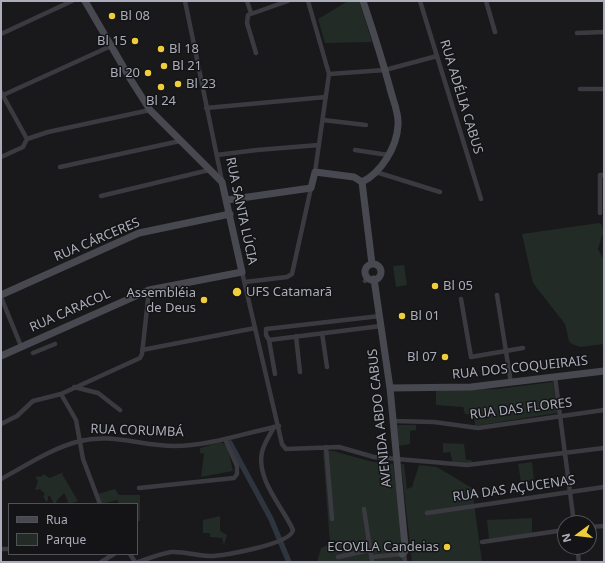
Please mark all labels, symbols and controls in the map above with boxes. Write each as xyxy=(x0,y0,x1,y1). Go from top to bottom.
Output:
place label: Bl 08 xyxy=(120,8,150,24)
marker: Bl 08 xyxy=(107,11,117,21)
place label: Bl 15 xyxy=(97,33,127,49)
marker: Bl 15 xyxy=(130,36,140,46)
street label: RUA ADÉLIA CABUS xyxy=(436,38,486,156)
place label: Bl 18 xyxy=(169,41,199,57)
marker: Bl 18 xyxy=(156,44,166,54)
place label: Bl 21 xyxy=(172,58,202,74)
marker: Bl 21 xyxy=(159,61,169,71)
place label: Bl 20 xyxy=(110,65,140,81)
marker: Bl 20 xyxy=(143,68,153,78)
place label: Bl 23 xyxy=(186,76,216,92)
marker: Bl 23 xyxy=(173,79,183,89)
marker: Bl 24 xyxy=(156,82,166,92)
place label: Bl 24 xyxy=(146,93,176,109)
street label: RUA SANTA LÚCIA xyxy=(222,156,260,266)
street label: RUA CÁRCERES xyxy=(52,215,142,265)
place label: Bl 05 xyxy=(443,278,473,294)
marker: Bl 05 xyxy=(430,281,440,291)
place label: UFS Catamarã xyxy=(246,284,332,300)
place label: Assembléia de Deus xyxy=(126,285,196,316)
street label: RUA CARACOL xyxy=(27,286,113,336)
marker: UFS Catamarã xyxy=(231,286,243,298)
marker: Assembléia de Deus xyxy=(199,295,209,305)
place label: Bl 01 xyxy=(410,308,440,324)
marker: Bl 01 xyxy=(397,311,407,321)
street label: AVENIDA ABDO CABUS xyxy=(365,348,395,488)
place label: Bl 07 xyxy=(407,349,437,365)
marker: Bl 07 xyxy=(440,352,450,362)
street label: RUA DOS COQUEIRAIS xyxy=(451,353,589,383)
street label: RUA DAS FLORES xyxy=(469,395,573,423)
street label: RUA CORUMBÁ xyxy=(90,422,184,440)
street label: RUA DAS AÇUCENAS xyxy=(452,473,576,505)
legend xyxy=(8,503,138,555)
text: Rua xyxy=(46,511,68,528)
north arrow xyxy=(557,515,597,555)
text: Parque xyxy=(46,531,86,548)
text: N xyxy=(557,532,574,544)
place label: ECOVILA Candeias xyxy=(327,539,439,555)
marker: ECOVILA Candeias xyxy=(442,542,452,552)

